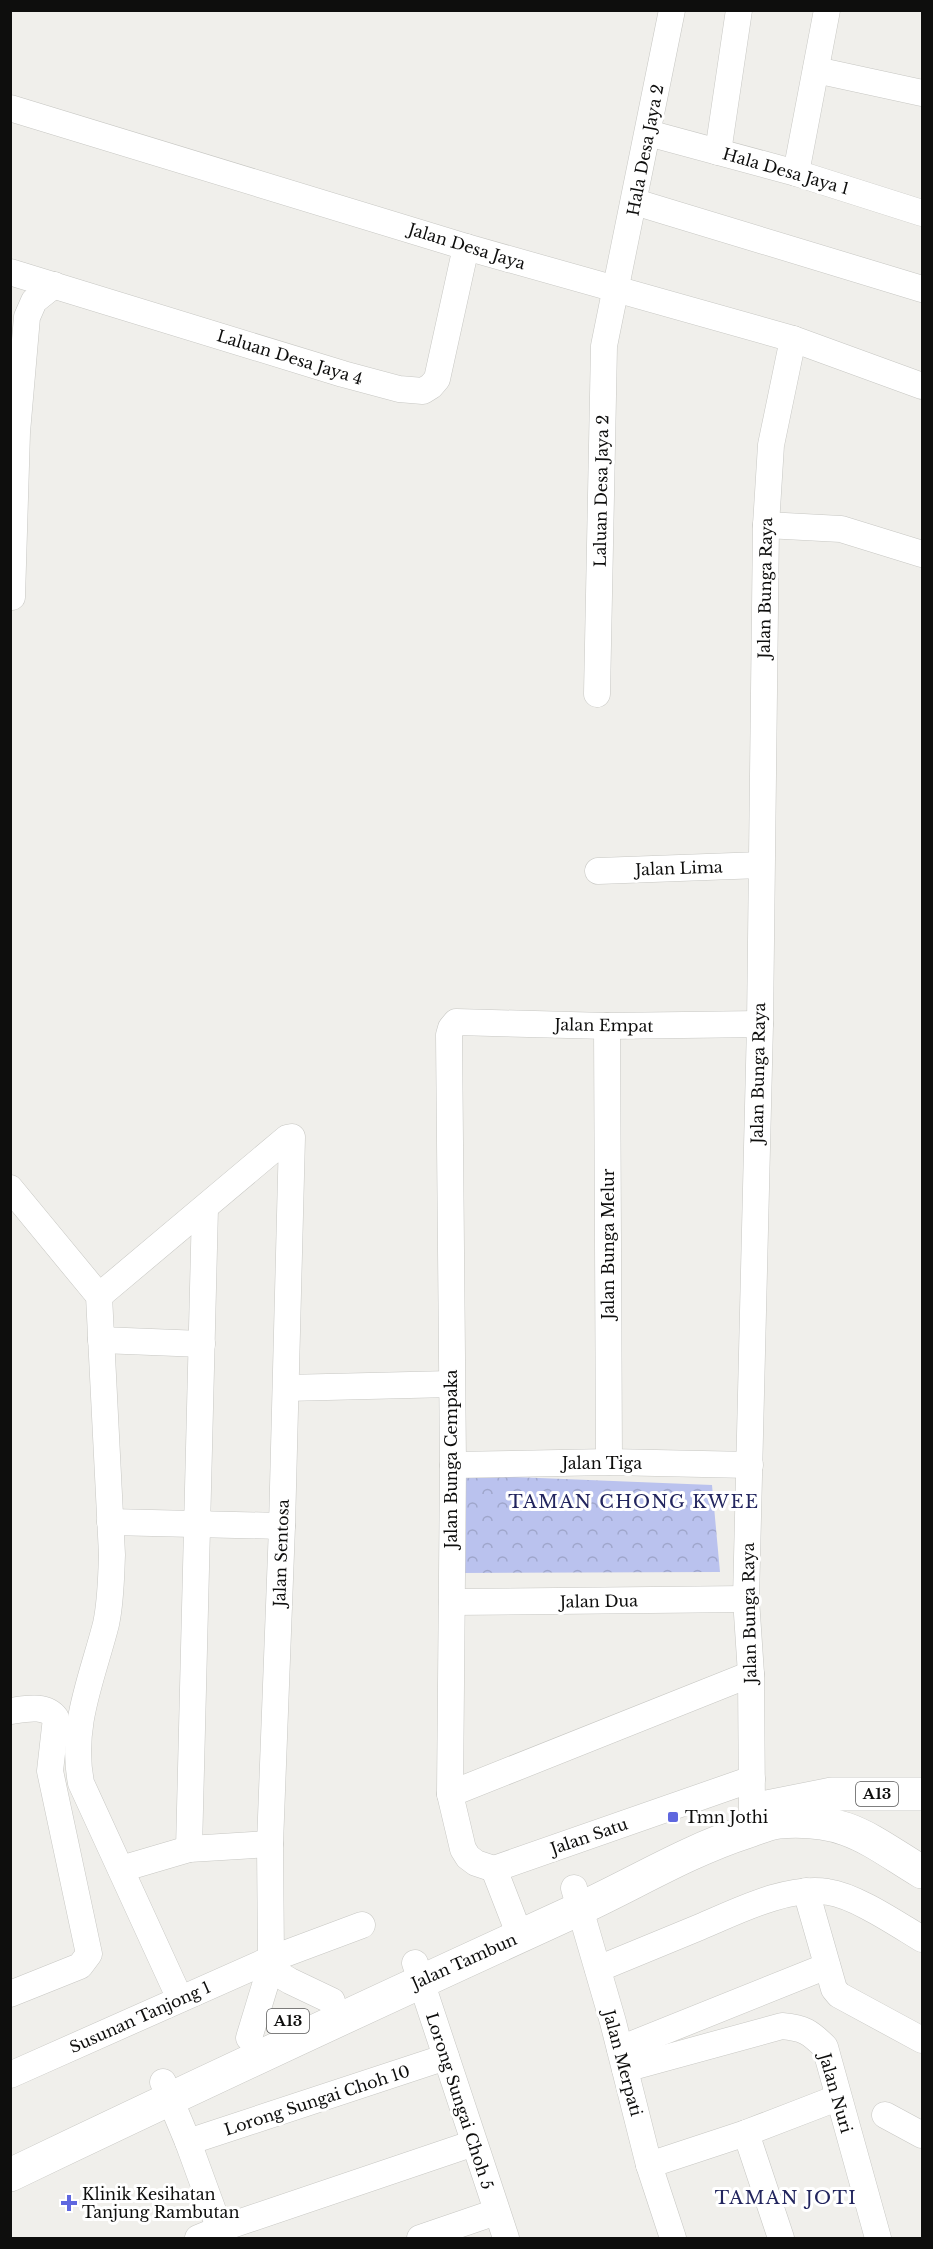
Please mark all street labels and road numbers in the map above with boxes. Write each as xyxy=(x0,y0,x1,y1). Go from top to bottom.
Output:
street label: Hala Desa Jaya 2 xyxy=(622,83,668,217)
street label: Hala Desa Jaya 1 xyxy=(720,143,852,199)
street label: Jalan Desa Jaya xyxy=(404,218,528,273)
street label: Laluan Desa Jaya 4 xyxy=(215,325,365,389)
street label: Laluan Desa Jaya 2 xyxy=(590,415,612,567)
street label: Jalan Bunga Raya xyxy=(754,517,776,661)
street label: Jalan Lima xyxy=(633,856,723,880)
street label: Jalan Bunga Raya xyxy=(747,1002,769,1146)
street label: Jalan Empat xyxy=(552,1014,654,1036)
street label: Jalan Bunga Melur xyxy=(598,1168,618,1321)
street label: Jalan Bunga Cempaka xyxy=(441,1370,461,1550)
street label: Jalan Tiga xyxy=(560,1453,642,1473)
street label: Jalan Sentosa xyxy=(269,1499,293,1609)
street label: Jalan Bunga Raya xyxy=(738,1542,760,1686)
street label: Jalan Dua xyxy=(558,1590,638,1612)
road number: A13 xyxy=(856,1782,898,1806)
street label: Jalan Satu xyxy=(546,1813,630,1859)
street label: Jalan Tambun xyxy=(406,1929,520,1994)
street label: Susunan Tanjong 1 xyxy=(66,1977,214,2057)
street label: Jalan Merpati xyxy=(599,2006,647,2119)
road number: A13 xyxy=(267,2009,309,2033)
street label: Lorong Sungai Choh 5 xyxy=(422,2010,498,2192)
street label: Jalan Nuri xyxy=(815,2049,857,2136)
street label: Lorong Sungai Choh 10 xyxy=(222,2061,412,2139)

